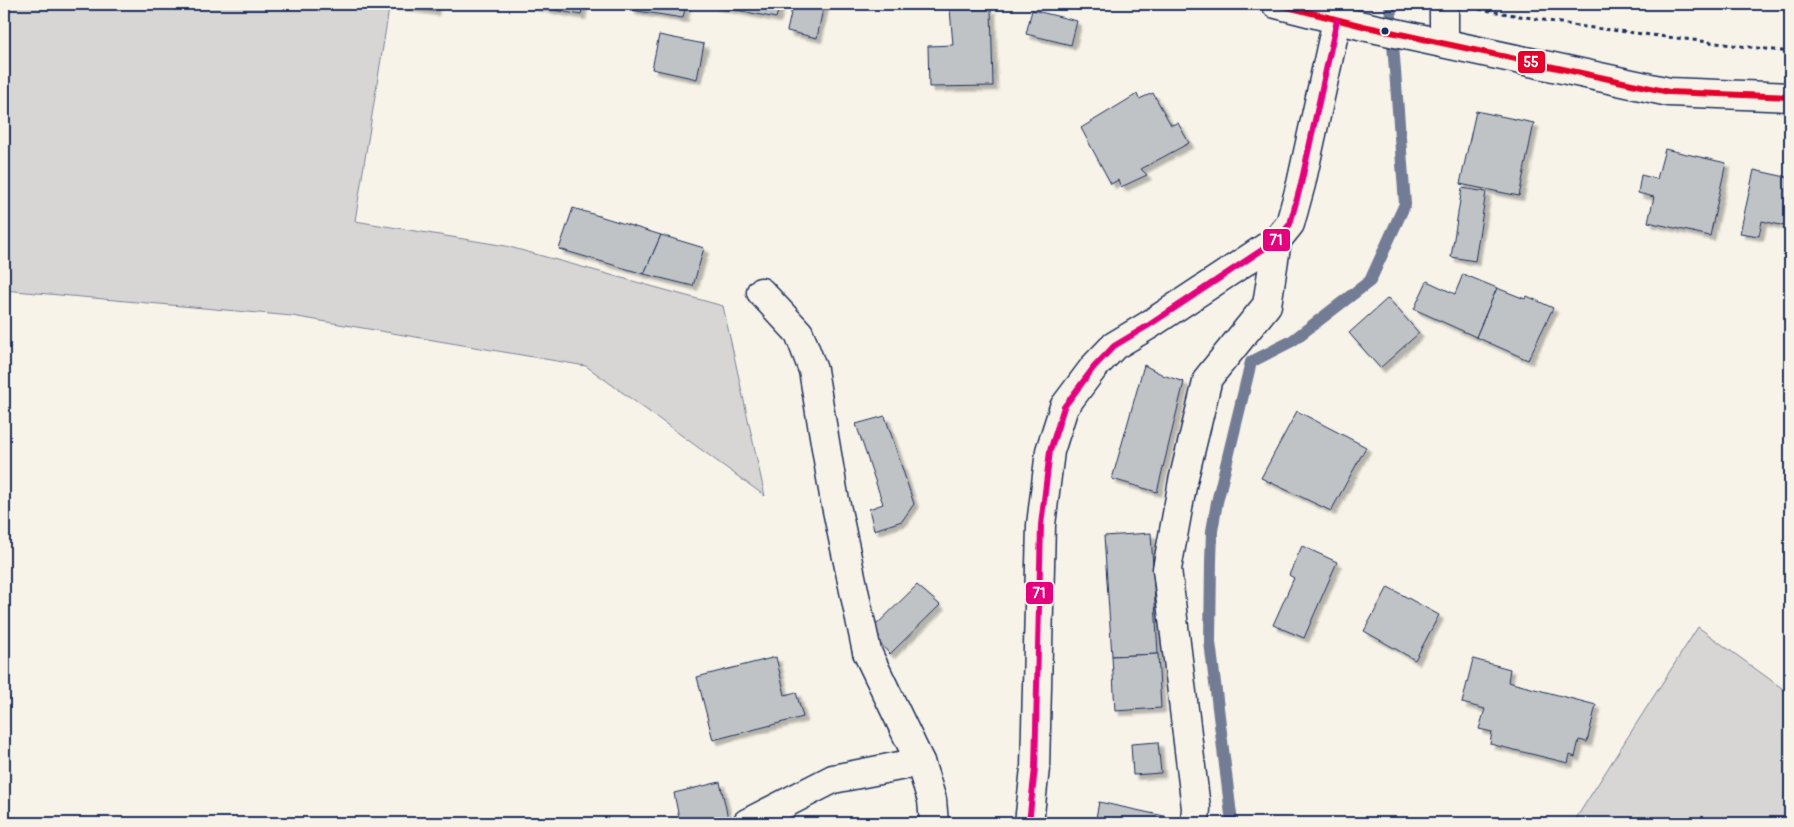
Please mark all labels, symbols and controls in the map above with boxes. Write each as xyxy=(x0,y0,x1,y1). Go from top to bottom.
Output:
unlabelled marker xyxy=(1380,26,1390,36)
line badge: 55 xyxy=(1517,50,1546,74)
text: 55 xyxy=(1523,54,1539,71)
line badge: 71 xyxy=(1262,228,1291,252)
text: 71 xyxy=(1270,232,1282,249)
line badge: 71 xyxy=(1025,581,1054,605)
text: 71 xyxy=(1033,585,1045,602)

